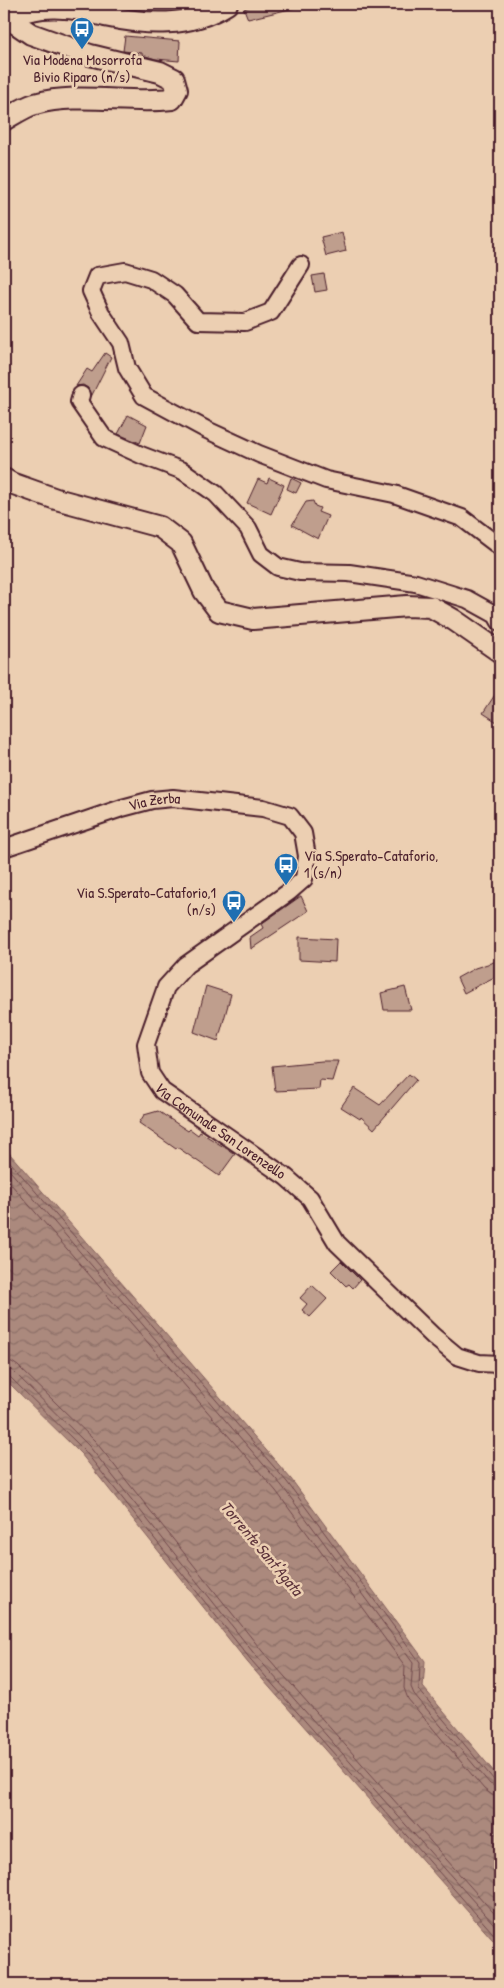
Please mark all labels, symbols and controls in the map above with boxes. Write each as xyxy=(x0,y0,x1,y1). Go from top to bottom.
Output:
bus stop icon: Via Modena Mosorrofa Bivio Riparo (n/s) xyxy=(69,16,95,50)
place label: Via Modena Mosorrofa Bivio Riparo (n/s) xyxy=(22,49,142,87)
street label: Via Zerba xyxy=(126,787,182,816)
place label: Via S.Sperato-Cataforio, 1 (s/n) xyxy=(304,845,438,883)
bus stop icon: Via S.Sperato-Cataforio, 1 (s/n) xyxy=(273,852,299,886)
place label: Via S.Sperato-Cataforio,1 (n/s) xyxy=(76,882,216,920)
bus stop icon: Via S.Sperato-Cataforio,1 (n/s) xyxy=(221,889,247,923)
street label: Via Comunale San Lorenzello xyxy=(150,1079,290,1184)
water label: Torrente Sant'Agata xyxy=(216,1496,309,1601)

